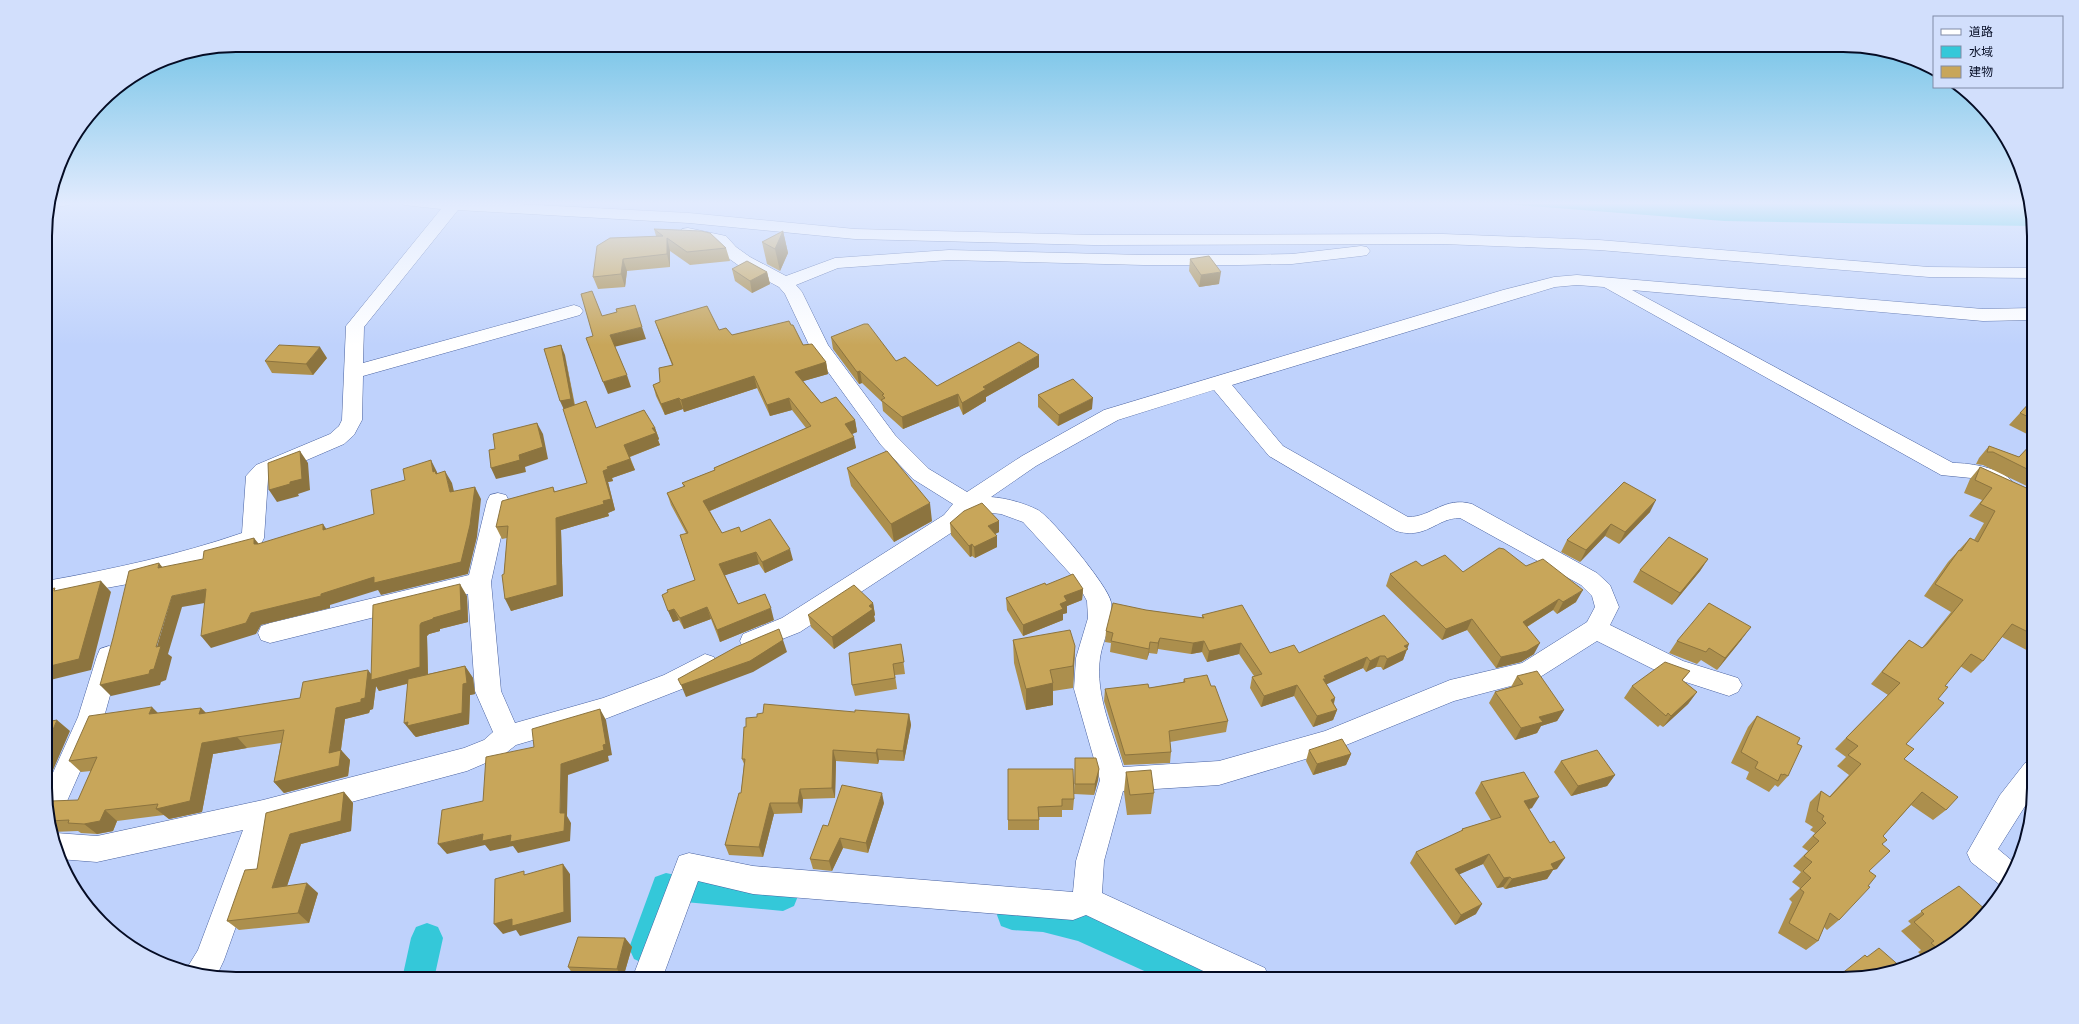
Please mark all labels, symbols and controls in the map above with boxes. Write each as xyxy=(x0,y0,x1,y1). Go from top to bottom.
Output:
legend xyxy=(1933,16,2063,88)
text: 道路 xyxy=(1969,25,1993,39)
text: 水域 xyxy=(1969,45,1993,59)
text: 建物 xyxy=(1969,65,1993,79)

